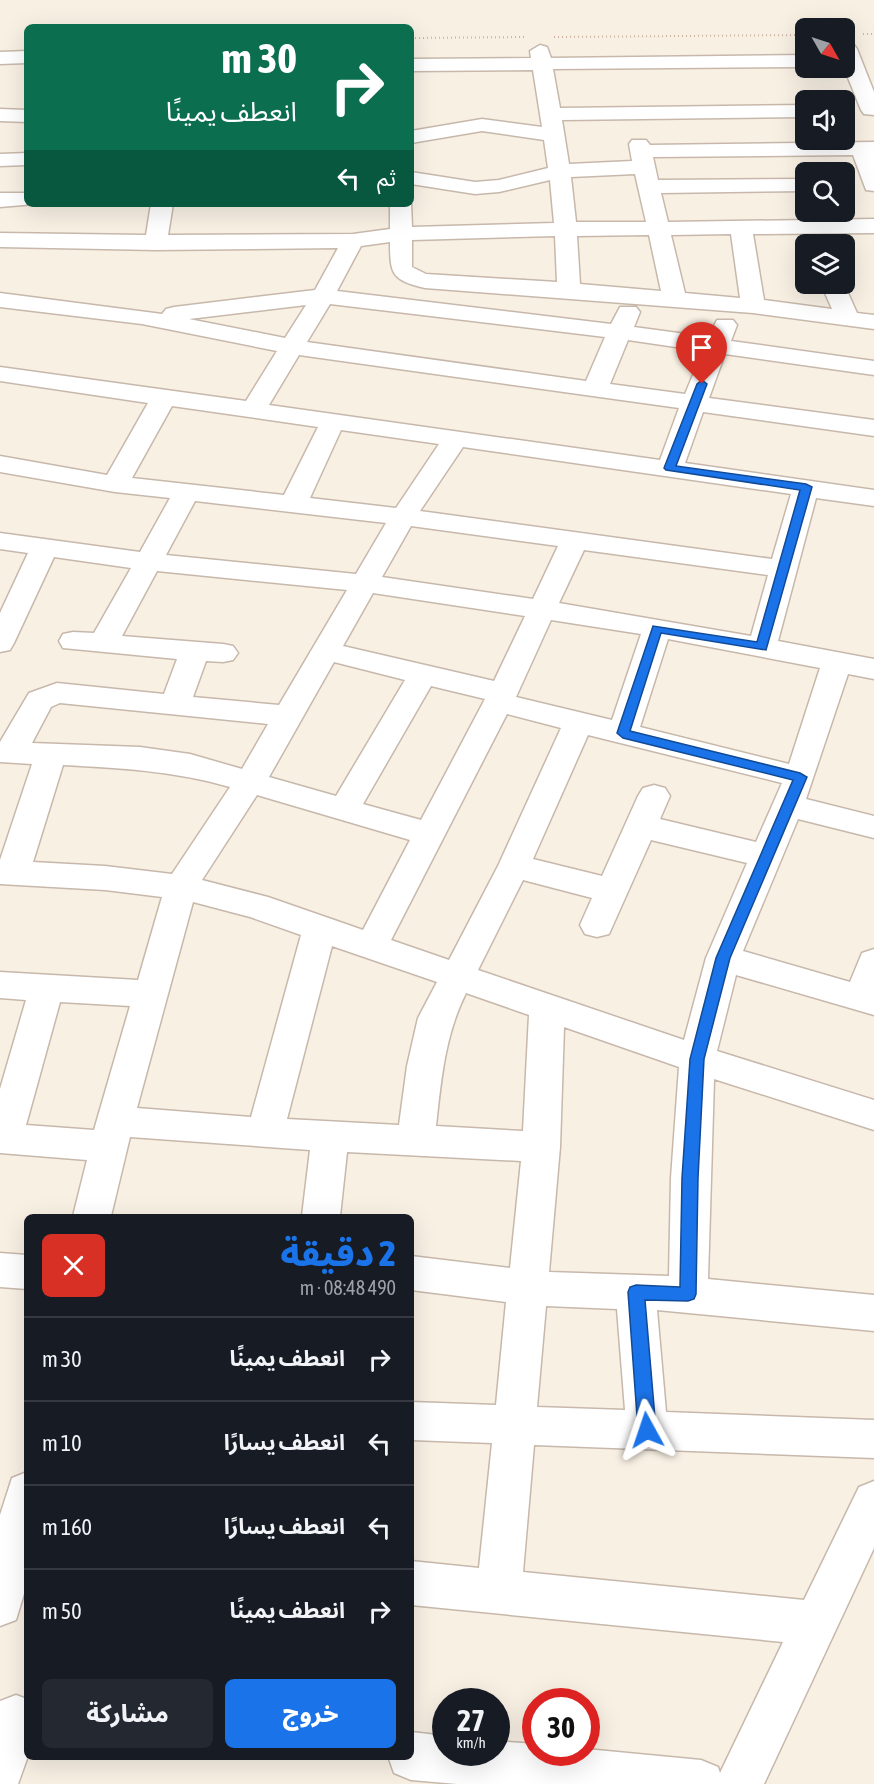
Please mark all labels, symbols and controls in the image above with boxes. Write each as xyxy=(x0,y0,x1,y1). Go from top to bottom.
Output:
north arrow xyxy=(795,18,855,78)
map controls xyxy=(795,18,855,294)
text: 30 m xyxy=(222,34,297,82)
icon: right xyxy=(318,48,396,126)
button: sound xyxy=(795,90,855,150)
text: انعطف يمينًا xyxy=(166,96,297,127)
icon: left xyxy=(332,162,365,195)
button: search xyxy=(795,162,855,222)
text: ثم xyxy=(377,165,396,191)
button: layers xyxy=(795,234,855,294)
pin xyxy=(676,322,727,384)
icon: arrive xyxy=(685,331,718,364)
text: 2 دقيقة xyxy=(280,1232,396,1274)
button: close xyxy=(42,1234,105,1297)
text: 490 m · 08:48 xyxy=(300,1276,396,1299)
icon: right xyxy=(363,1343,396,1376)
text: انعطف يمينًا xyxy=(229,1345,345,1371)
text: 30 m xyxy=(42,1346,82,1372)
position arrow xyxy=(615,1398,679,1462)
icon: left xyxy=(363,1427,396,1460)
text: انعطف يسارًا xyxy=(224,1429,345,1455)
text: 10 m xyxy=(42,1430,82,1456)
icon: left xyxy=(363,1511,396,1544)
text: انعطف يسارًا xyxy=(224,1513,345,1539)
text: 160 m xyxy=(42,1514,92,1540)
icon: right xyxy=(363,1595,396,1628)
text: انعطف يمينًا xyxy=(229,1597,345,1623)
text: 50 m xyxy=(42,1598,82,1624)
button: مشاركة xyxy=(42,1679,213,1748)
button: خروج xyxy=(225,1679,396,1748)
speed limit sign: 30 xyxy=(522,1688,600,1766)
text: 27 xyxy=(457,1703,485,1737)
text: km/h xyxy=(456,1734,486,1751)

